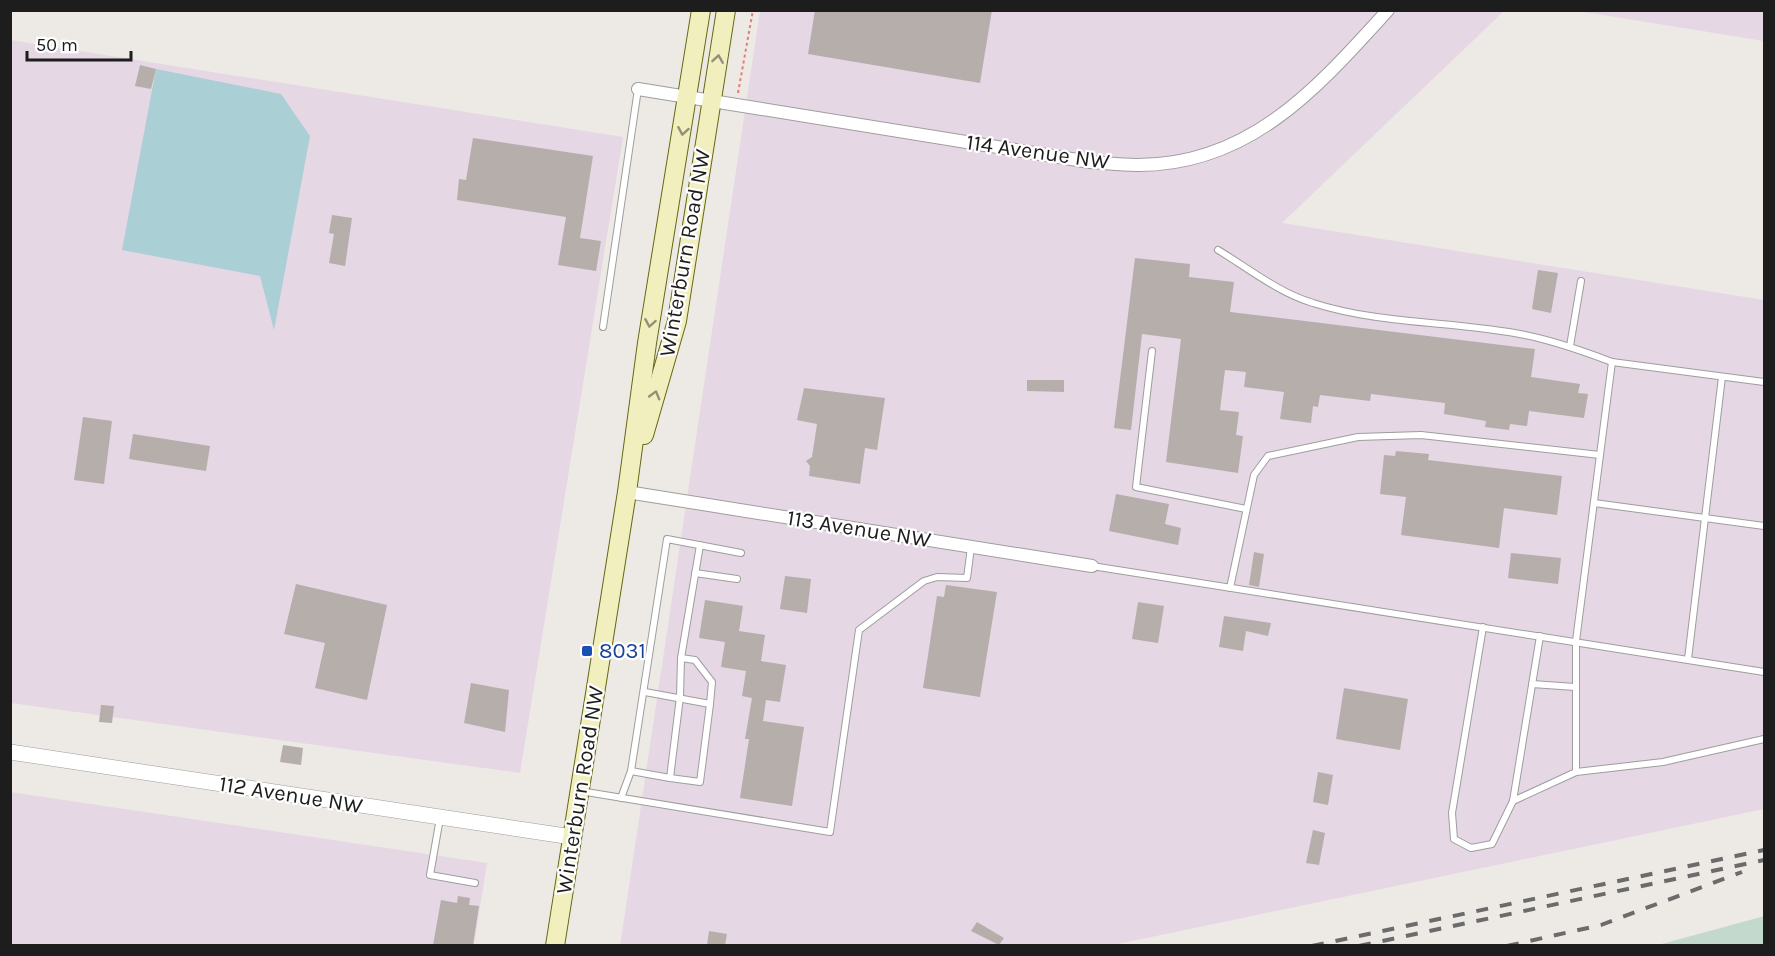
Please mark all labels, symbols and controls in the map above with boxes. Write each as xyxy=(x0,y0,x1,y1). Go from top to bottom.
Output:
scale bar xyxy=(27,24,130,62)
text: 50 m xyxy=(36,34,78,56)
one-way arrow xyxy=(711,55,724,65)
one-way arrow xyxy=(677,126,689,135)
street label: 114 Avenue NW xyxy=(965,129,1112,175)
street label: Winterburn Road NW xyxy=(654,147,716,359)
one-way arrow xyxy=(644,317,657,327)
one-way arrow xyxy=(648,390,660,401)
street label: 113 Avenue NW xyxy=(785,505,933,553)
place label: 8031 xyxy=(599,638,646,664)
marker: 8031 xyxy=(580,644,594,658)
street label: Winterburn Road NW xyxy=(551,684,609,896)
street label: 112 Avenue NW xyxy=(217,771,365,819)

